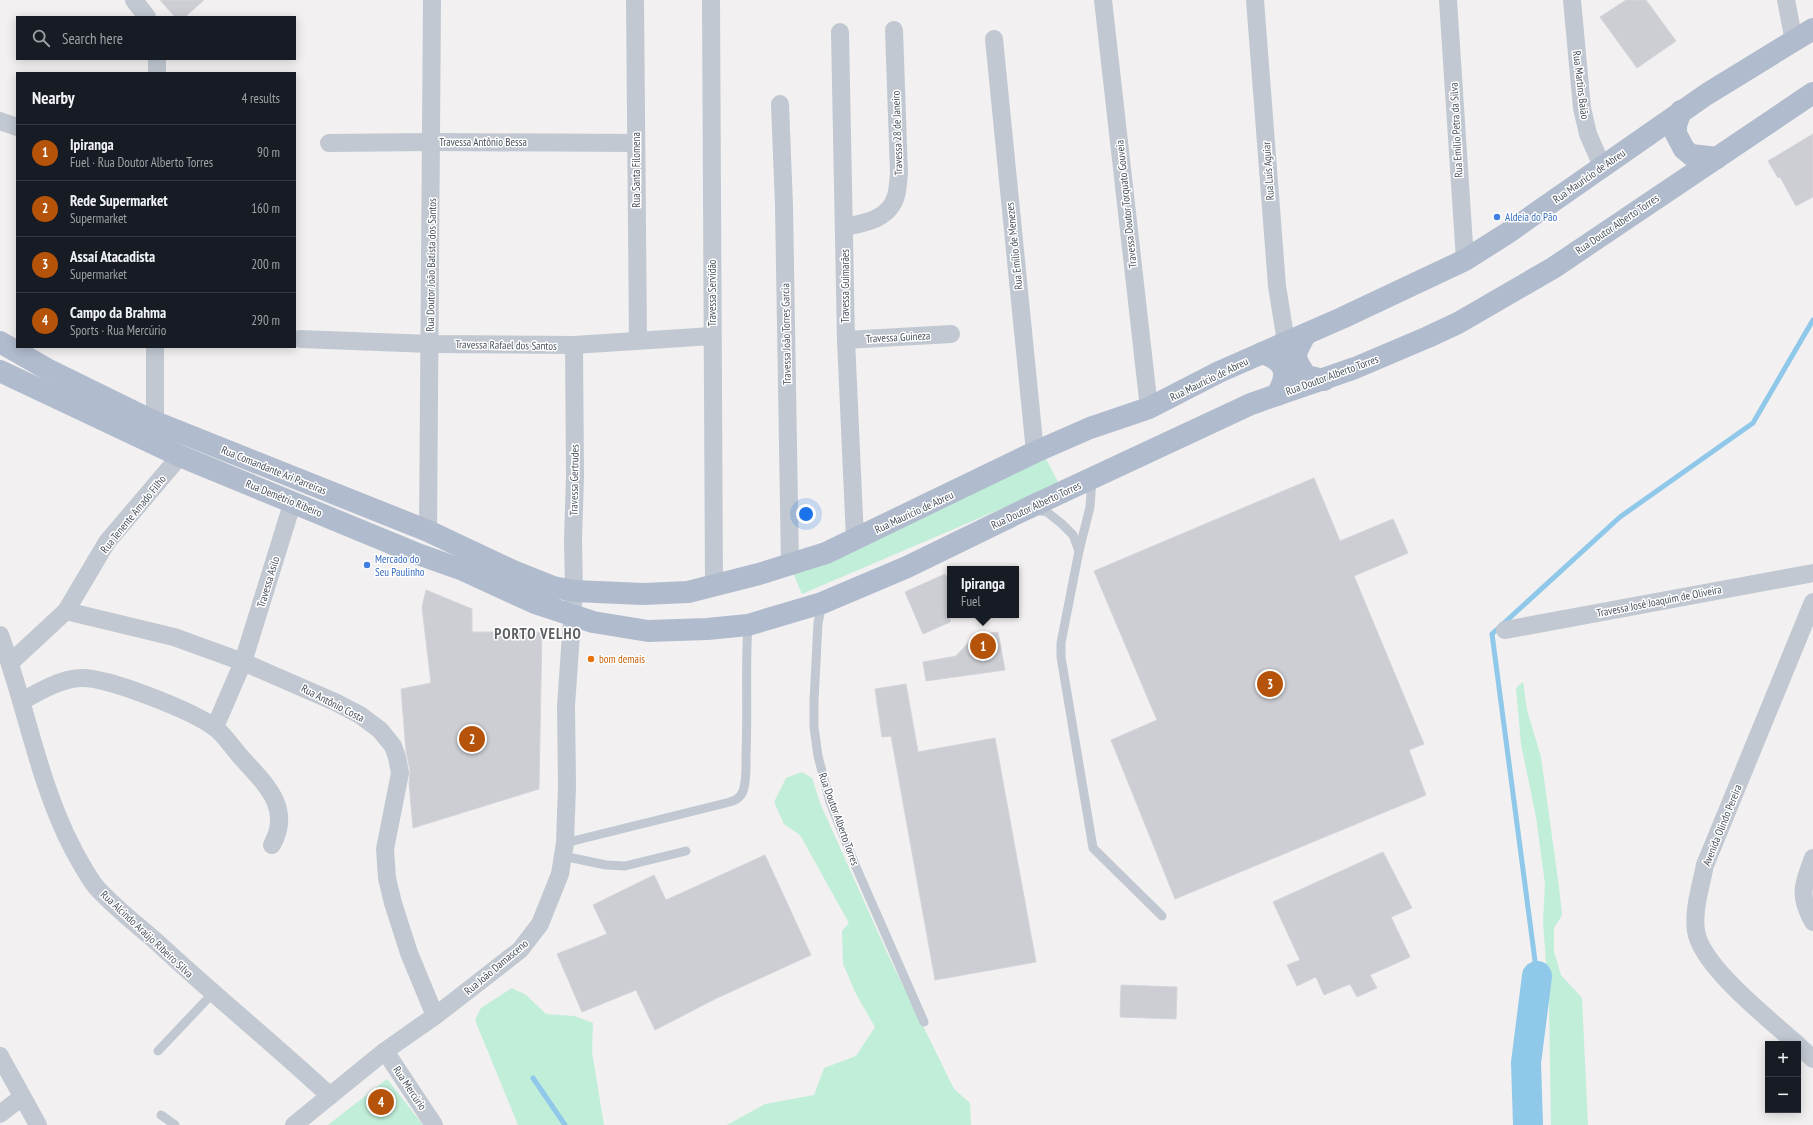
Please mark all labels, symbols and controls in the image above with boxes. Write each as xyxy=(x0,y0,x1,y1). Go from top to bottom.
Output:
search box xyxy=(16,16,296,60)
icon: search xyxy=(30,27,52,49)
text: Search here xyxy=(62,29,123,48)
street label: Rua Martins Baião xyxy=(1570,50,1592,120)
street label: Rua Emílio Petra da Silva xyxy=(1447,82,1465,178)
text: Nearby xyxy=(32,87,75,109)
text: 4 results xyxy=(241,90,280,107)
street label: Travessa 28 de Janeiro xyxy=(889,90,905,176)
street label: Rua Santa Filomena xyxy=(629,132,643,208)
text: Ipiranga xyxy=(70,135,114,154)
street label: Travessa Antônio Bessa xyxy=(439,135,527,149)
street label: Travessa Doutor Torquato Gouveia xyxy=(1112,139,1140,269)
street label: Rua Luís Aguiar xyxy=(1259,141,1277,201)
text: 1 xyxy=(42,144,48,161)
text: 90 m xyxy=(257,144,280,161)
street label: Rua Maurício de Abreu xyxy=(1550,146,1628,206)
text: Fuel · Rua Doutor Alberto Torres xyxy=(70,154,213,171)
text: Rede Supermarket xyxy=(70,191,168,210)
street label: Rua Doutor Alberto Torres xyxy=(1573,191,1662,257)
street label: Rua Doutor João Batista dos Santos xyxy=(423,198,439,332)
text: 2 xyxy=(42,200,48,217)
text: 160 m xyxy=(251,200,280,217)
street label: Rua Emílio de Menezes xyxy=(1002,201,1026,290)
text: Supermarket xyxy=(70,210,127,227)
place label: Aldeia do Pão xyxy=(1505,210,1557,224)
marker: Aldeia do Pão xyxy=(1492,212,1502,222)
text: Assaí Atacadista xyxy=(70,247,155,266)
street label: Travessa Guimarães xyxy=(838,249,852,323)
text: 3 xyxy=(42,256,48,273)
text: 200 m xyxy=(251,256,280,273)
street label: Travessa Servidão xyxy=(705,259,719,327)
text: Supermarket xyxy=(70,266,127,283)
street label: Travessa João Torres Garcia xyxy=(778,283,794,385)
text: Campo da Brahma xyxy=(70,303,166,322)
text: 4 xyxy=(42,312,48,329)
text: 290 m xyxy=(251,312,280,329)
text: Sports · Rua Mercúrio xyxy=(70,322,166,339)
street label: Travessa Guineza xyxy=(865,328,931,346)
street label: Travessa Rafael dos Santos xyxy=(455,337,557,353)
street label: Rua Doutor Alberto Torres xyxy=(1284,352,1381,398)
street label: Rua Maurício de Abreu xyxy=(1168,354,1251,404)
street label: Rua Comandante Ari Parreiras xyxy=(219,442,329,498)
street label: Travessa Gertrudes xyxy=(566,444,582,516)
street label: Rua Tenente Amado Filho xyxy=(97,472,169,556)
street label: Rua Demétrio Ribeiro xyxy=(244,476,325,520)
street label: Rua Doutor Alberto Torres xyxy=(989,478,1084,532)
street label: Rua Maurício de Abreu xyxy=(872,488,956,536)
your location xyxy=(796,504,816,524)
place label: Mercado do Seu Paulinho xyxy=(375,552,425,579)
street label: Travessa Asilo xyxy=(254,555,282,609)
marker: Mercado do Seu Paulinho xyxy=(362,560,372,570)
popup xyxy=(947,566,1019,618)
text: Ipiranga xyxy=(961,574,1005,593)
street label: Travessa José Joaquim de Oliveira xyxy=(1595,582,1723,620)
text: Fuel xyxy=(961,593,981,610)
district label: PORTO VELHO xyxy=(494,624,582,643)
pin: 1 xyxy=(970,631,996,661)
place label: bom demais xyxy=(599,652,645,666)
marker: bom demais xyxy=(586,654,596,664)
pin: 3 xyxy=(1257,669,1283,699)
street label: Rua Antônio Costa xyxy=(299,681,367,725)
pin: 2 xyxy=(459,724,485,754)
street label: Rua Doutor Alberto Torres xyxy=(816,771,862,868)
street label: Avenida Olindo Pereira xyxy=(1699,782,1745,868)
street label: Rua Alcindo Araújo Ribeiro Silva xyxy=(98,887,196,981)
street label: Rua João Damasceno xyxy=(461,936,531,998)
map controls xyxy=(1765,1041,1801,1113)
button: + xyxy=(1765,1041,1801,1077)
street label: Rua Mercúrio xyxy=(390,1063,430,1113)
button: − xyxy=(1765,1077,1801,1113)
pin: 4 xyxy=(368,1087,394,1117)

